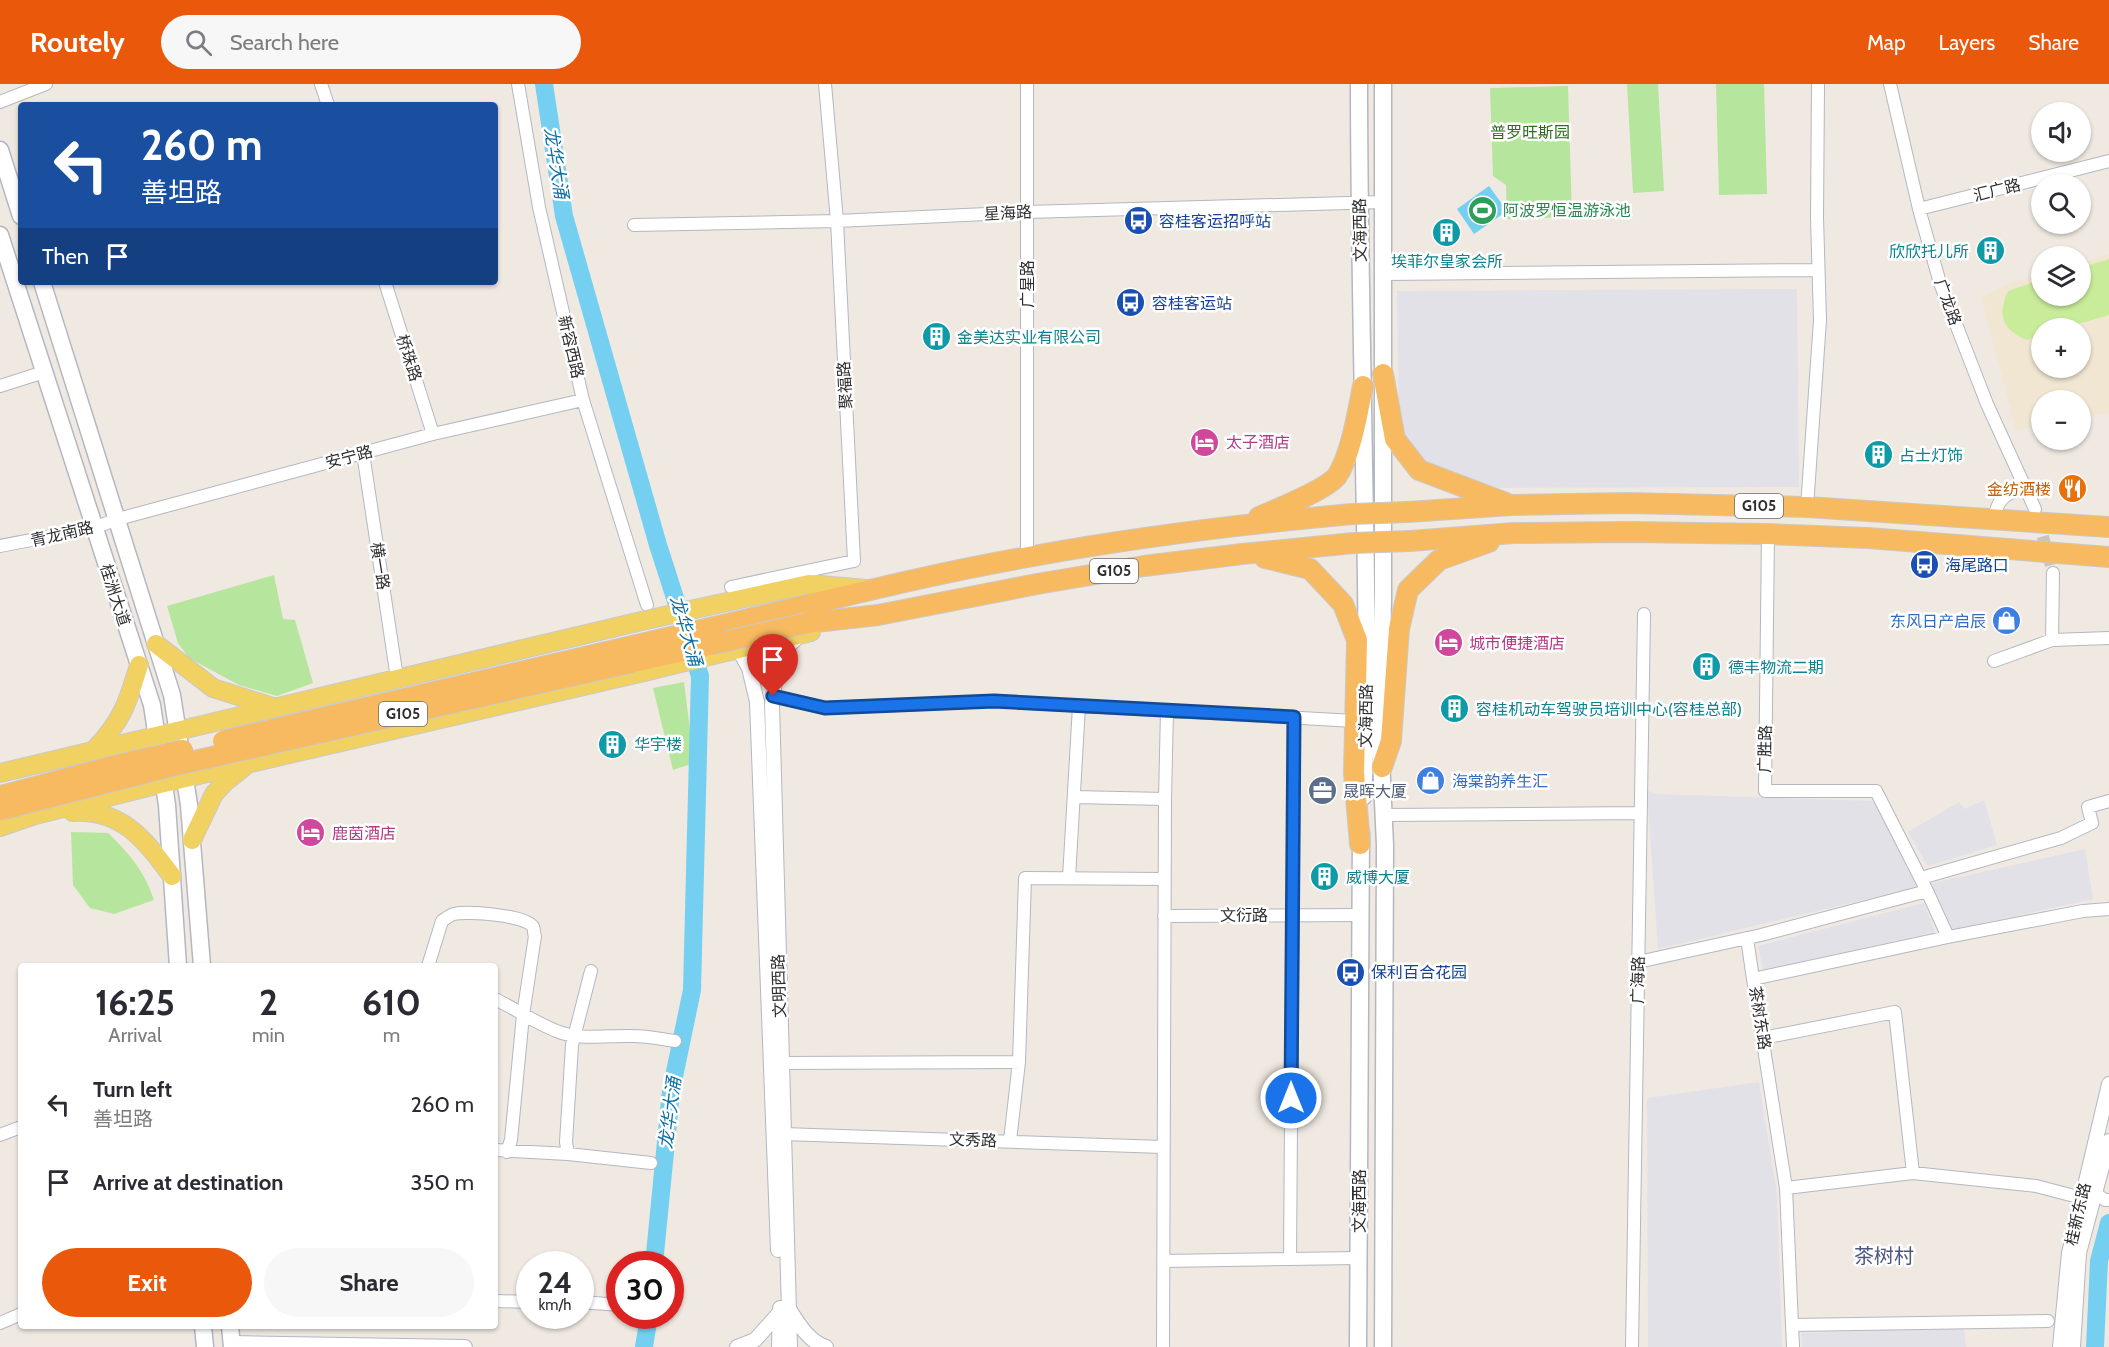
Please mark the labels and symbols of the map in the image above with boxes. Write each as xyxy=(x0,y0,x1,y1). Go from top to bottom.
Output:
park label: 普罗旺斯园 xyxy=(1490,123,1570,142)
water label: 龙华大涌 xyxy=(540,126,573,202)
street label: 汇广路 xyxy=(1971,175,2023,205)
sports icon: 阿波罗恒温游泳池 xyxy=(1466,194,1498,226)
street label: 文海西路 xyxy=(1350,198,1370,262)
place label: 阿波罗恒温游泳池 xyxy=(1503,201,1631,220)
street label: 星海路 xyxy=(984,202,1032,224)
bus stop icon: 容桂客运招呼站 xyxy=(1122,205,1154,237)
place label: 容桂客运招呼站 xyxy=(1159,212,1271,231)
building icon: 埃菲尔皇家会所 xyxy=(1431,217,1463,249)
building icon: 欣欣托儿所 xyxy=(1974,235,2006,267)
place label: 欣欣托儿所 xyxy=(1889,242,1969,261)
place label: 埃菲尔皇家会所 xyxy=(1391,252,1503,271)
street label: 广星路 xyxy=(1018,260,1037,308)
street label: 广龙路 xyxy=(1931,276,1965,328)
bus stop icon: 容桂客运站 xyxy=(1115,287,1147,319)
place label: 容桂客运站 xyxy=(1152,294,1232,313)
street label: 新容西路 xyxy=(555,314,587,380)
building icon: 金美达实业有限公司 xyxy=(920,321,952,353)
place label: 金美达实业有限公司 xyxy=(957,328,1101,347)
street label: 桥珠路 xyxy=(393,332,425,384)
street label: 聚福路 xyxy=(834,361,856,409)
hotel icon: 太子酒店 xyxy=(1189,426,1221,458)
place label: 太子酒店 xyxy=(1226,433,1290,452)
building icon: 占士灯饰 xyxy=(1862,439,1894,471)
street label: 安宁路 xyxy=(323,442,375,472)
place label: 占士灯饰 xyxy=(1899,446,1963,465)
restaurant icon: 金纺酒楼 xyxy=(2056,473,2088,505)
place label: 金纺酒楼 xyxy=(1987,480,2051,499)
road number: G105 xyxy=(1735,494,1783,518)
street label: 青龙南路 xyxy=(29,518,95,550)
street label: 横一路 xyxy=(367,541,393,591)
bus stop icon: 海尾路口 xyxy=(1908,549,1940,581)
place label: 海尾路口 xyxy=(1945,556,2009,575)
road number: G105 xyxy=(1090,559,1138,583)
street label: 桂洲大道 xyxy=(96,562,134,628)
water label: 龙华大涌 xyxy=(666,593,707,671)
shop icon: 东风日产启辰 xyxy=(1991,605,2023,637)
place label: 东风日产启辰 xyxy=(1890,612,1986,631)
hotel icon: 城市便捷酒店 xyxy=(1432,627,1464,659)
pin xyxy=(747,634,798,696)
place label: 城市便捷酒店 xyxy=(1469,634,1565,653)
building icon: 德丰物流二期 xyxy=(1691,651,1723,683)
place label: 德丰物流二期 xyxy=(1728,658,1824,677)
street label: 文海西路 xyxy=(1356,684,1376,748)
building icon: 容桂机动车驾驶员培训中心(容桂总部) xyxy=(1439,693,1471,725)
place label: 容桂机动车驾驶员培训中心(容桂总部) xyxy=(1476,700,1742,719)
road number: G105 xyxy=(379,702,427,726)
street label: 广胜路 xyxy=(1755,725,1775,773)
building icon: 华宇楼 xyxy=(597,728,629,760)
place label: 华宇楼 xyxy=(634,735,682,754)
shop icon: 海棠韵养生汇 xyxy=(1415,765,1447,797)
place label: 海棠韵养生汇 xyxy=(1452,772,1548,791)
office icon: 晟晖大厦 xyxy=(1306,775,1338,807)
place label: 晟晖大厦 xyxy=(1343,782,1407,801)
hotel icon: 鹿茵酒店 xyxy=(295,817,327,849)
place label: 鹿茵酒店 xyxy=(332,824,396,843)
building icon: 威博大厦 xyxy=(1309,861,1341,893)
place label: 威博大厦 xyxy=(1346,868,1410,887)
street label: 文衍路 xyxy=(1220,906,1268,925)
street label: 文明西路 xyxy=(768,954,790,1018)
bus stop icon: 保利百合花园 xyxy=(1334,956,1366,988)
street label: 广海路 xyxy=(1628,956,1648,1004)
place label: 保利百合花园 xyxy=(1371,963,1467,982)
street label: 茶树东路 xyxy=(1746,985,1774,1051)
position arrow xyxy=(1259,1066,1323,1130)
water label: 龙华大涌 xyxy=(655,1074,686,1150)
street label: 文秀路 xyxy=(949,1130,997,1150)
street label: 文海西路 xyxy=(1350,1169,1369,1233)
street label: 桂新东路 xyxy=(2062,1181,2094,1247)
district label: 茶树村 xyxy=(1854,1244,1914,1268)
speed limit sign: 30 xyxy=(606,1251,684,1329)

